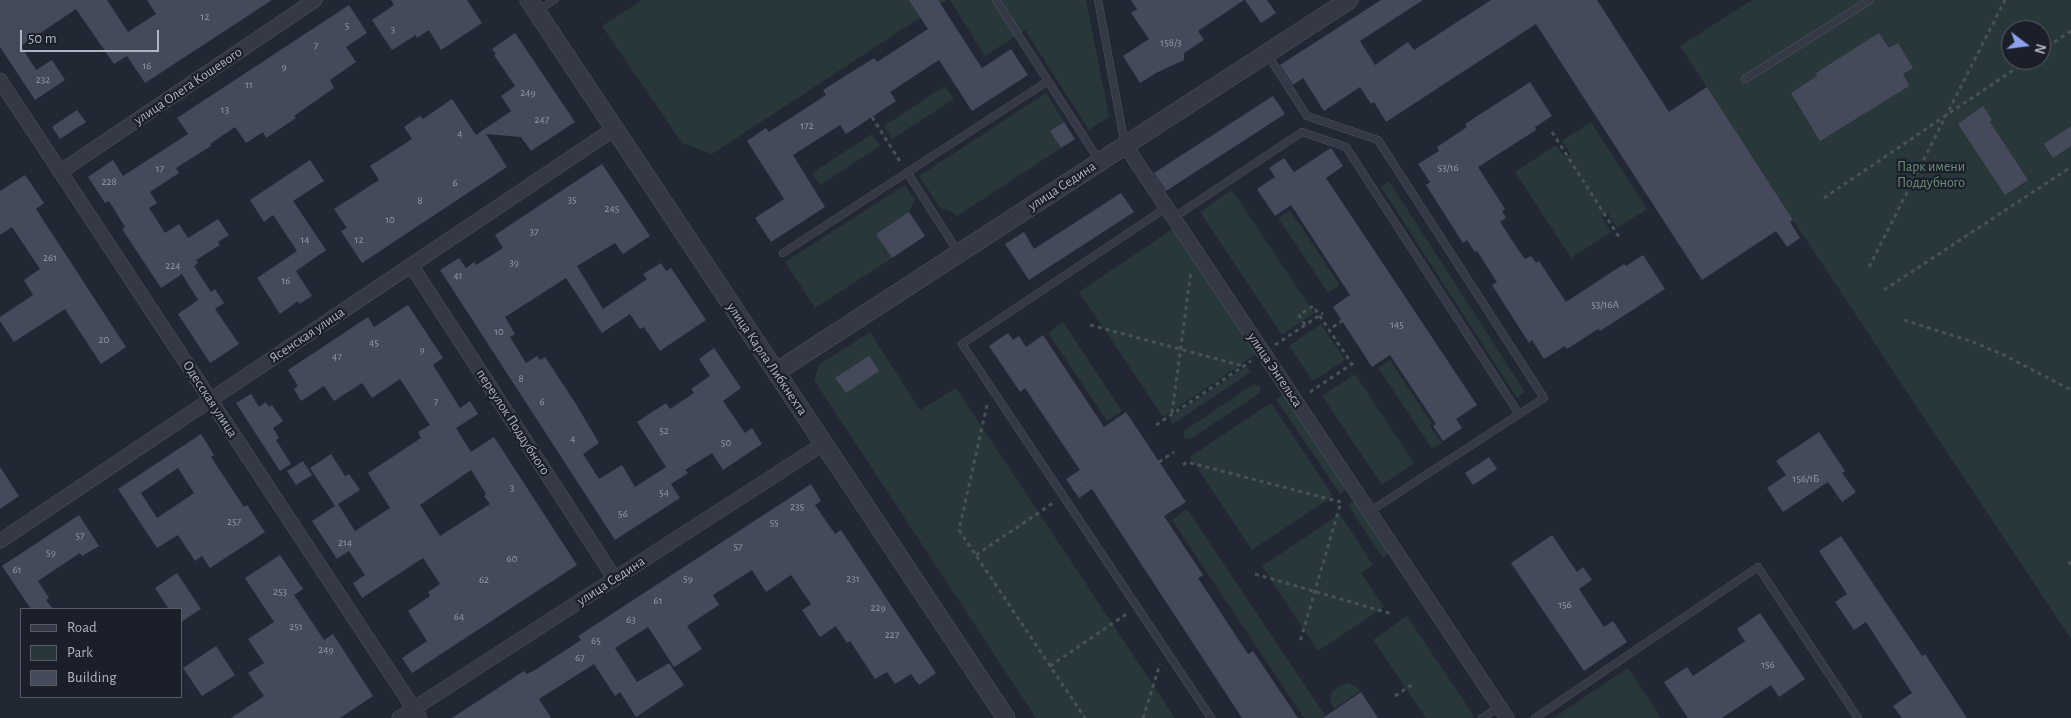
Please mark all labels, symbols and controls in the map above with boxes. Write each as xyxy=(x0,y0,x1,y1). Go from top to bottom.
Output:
house number: 12 xyxy=(201,10,209,24)
house number: 5 xyxy=(345,19,349,33)
scale bar xyxy=(22,20,161,52)
north arrow xyxy=(2001,20,2051,70)
house number: 3 xyxy=(391,23,395,37)
text: 50 m xyxy=(28,31,57,46)
house number: 158/3 xyxy=(1160,36,1182,50)
house number: 7 xyxy=(314,39,318,53)
text: N xyxy=(2032,42,2048,55)
street label: улица Олега Кошевого xyxy=(131,44,245,128)
house number: 16 xyxy=(143,59,151,73)
house number: 9 xyxy=(281,60,287,74)
house number: 232 xyxy=(36,73,50,87)
house number: 11 xyxy=(245,78,253,92)
house number: 249 xyxy=(520,86,536,100)
house number: 13 xyxy=(221,103,229,117)
house number: 247 xyxy=(535,113,549,127)
house number: 172 xyxy=(800,119,814,133)
house number: 4 xyxy=(457,127,463,141)
street label: улица Седина xyxy=(1025,158,1099,214)
park label: Парк имени Поддубного xyxy=(1897,159,1965,192)
house number: 53/16 xyxy=(1437,161,1459,175)
house number: 17 xyxy=(156,162,164,176)
house number: 228 xyxy=(101,175,117,189)
house number: 6 xyxy=(452,176,458,190)
house number: 35 xyxy=(567,193,577,207)
house number: 8 xyxy=(417,194,423,208)
house number: 245 xyxy=(605,202,619,216)
house number: 10 xyxy=(385,213,395,227)
house number: 37 xyxy=(529,225,539,239)
house number: 14 xyxy=(300,233,310,247)
house number: 12 xyxy=(355,233,363,247)
house number: 261 xyxy=(43,251,57,265)
house number: 39 xyxy=(509,256,519,270)
house number: 224 xyxy=(165,259,181,273)
house number: 41 xyxy=(453,269,463,283)
house number: 16 xyxy=(282,274,290,288)
house number: 53/16А xyxy=(1591,298,1619,312)
street label: улица Карла Либкнехта xyxy=(723,299,811,419)
street label: Ясенская улица xyxy=(266,304,348,366)
house number: 145 xyxy=(1390,318,1404,332)
house number: 10 xyxy=(494,325,504,339)
street label: улица Энгельса xyxy=(1244,329,1306,411)
house number: 20 xyxy=(99,333,109,347)
house number: 45 xyxy=(369,336,379,350)
house number: 9 xyxy=(419,343,425,357)
house number: 47 xyxy=(332,350,342,364)
street label: Одесская улица xyxy=(179,357,241,441)
street label: переулок Поддубного xyxy=(473,366,553,478)
house number: 8 xyxy=(518,372,524,386)
house number: 7 xyxy=(434,395,438,409)
house number: 6 xyxy=(539,395,545,409)
house number: 52 xyxy=(659,424,669,438)
house number: 4 xyxy=(570,432,576,446)
house number: 50 xyxy=(721,436,731,450)
house number: 156/1Б xyxy=(1793,472,1819,486)
house number: 3 xyxy=(510,481,514,495)
house number: 54 xyxy=(659,486,669,500)
house number: 235 xyxy=(790,500,804,514)
house number: 56 xyxy=(618,507,628,521)
house number: 257 xyxy=(227,515,241,529)
house number: 55 xyxy=(769,516,779,530)
house number: 57 xyxy=(75,529,85,543)
house number: 214 xyxy=(338,536,352,550)
house number: 57 xyxy=(733,540,743,554)
house number: 59 xyxy=(46,546,56,560)
house number: 60 xyxy=(507,552,517,566)
street label: улица Седина xyxy=(574,553,648,609)
house number: 61 xyxy=(13,563,21,577)
house number: 59 xyxy=(683,572,693,586)
house number: 231 xyxy=(846,572,860,586)
house number: 62 xyxy=(479,573,489,587)
house number: 253 xyxy=(273,585,287,599)
house number: 61 xyxy=(654,594,662,608)
house number: 156 xyxy=(1558,598,1572,612)
house number: 229 xyxy=(870,601,886,615)
legend xyxy=(20,608,182,698)
house number: 64 xyxy=(454,610,464,624)
house number: 63 xyxy=(626,613,636,627)
text: Road xyxy=(67,620,97,635)
house number: 251 xyxy=(289,620,303,634)
house number: 227 xyxy=(885,628,899,642)
house number: 65 xyxy=(591,634,601,648)
house number: 249 xyxy=(318,643,334,657)
text: Park xyxy=(67,645,93,660)
house number: 67 xyxy=(575,651,585,665)
house number: 156 xyxy=(1761,658,1775,672)
text: Building xyxy=(67,670,117,685)

